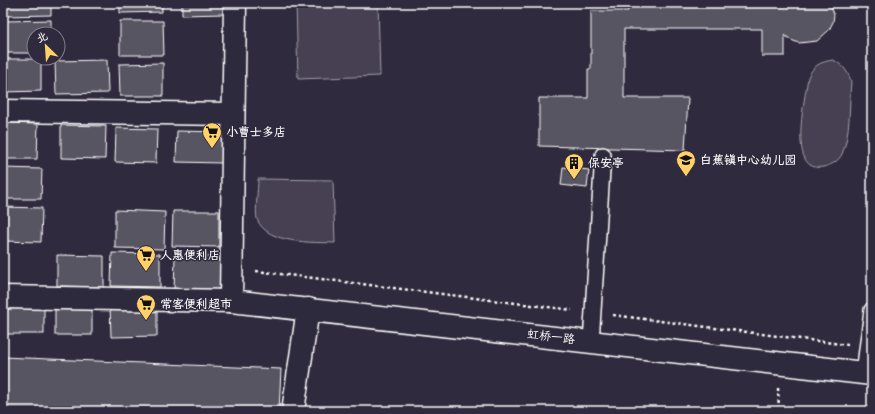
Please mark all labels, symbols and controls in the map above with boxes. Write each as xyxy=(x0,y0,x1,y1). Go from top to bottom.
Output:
north arrow xyxy=(26,26,66,66)
text: 北 xyxy=(34,28,50,47)
supermarket icon: 小曹士多店 xyxy=(201,121,223,149)
place label: 小曹士多店 xyxy=(226,124,286,141)
school or university icon: 白蕉镇中心幼儿园 xyxy=(675,149,697,177)
building icon: 保安亭 xyxy=(563,152,585,180)
place label: 白蕉镇中心幼儿园 xyxy=(700,152,796,169)
place label: 保安亭 xyxy=(588,155,624,172)
supermarket icon: 人惠便利店 xyxy=(135,244,157,272)
place label: 人惠便利店 xyxy=(160,247,220,264)
supermarket icon: 常客便利超市 xyxy=(135,293,157,321)
place label: 常客便利超市 xyxy=(160,296,232,313)
street label: 虹桥一路 xyxy=(526,326,576,348)

